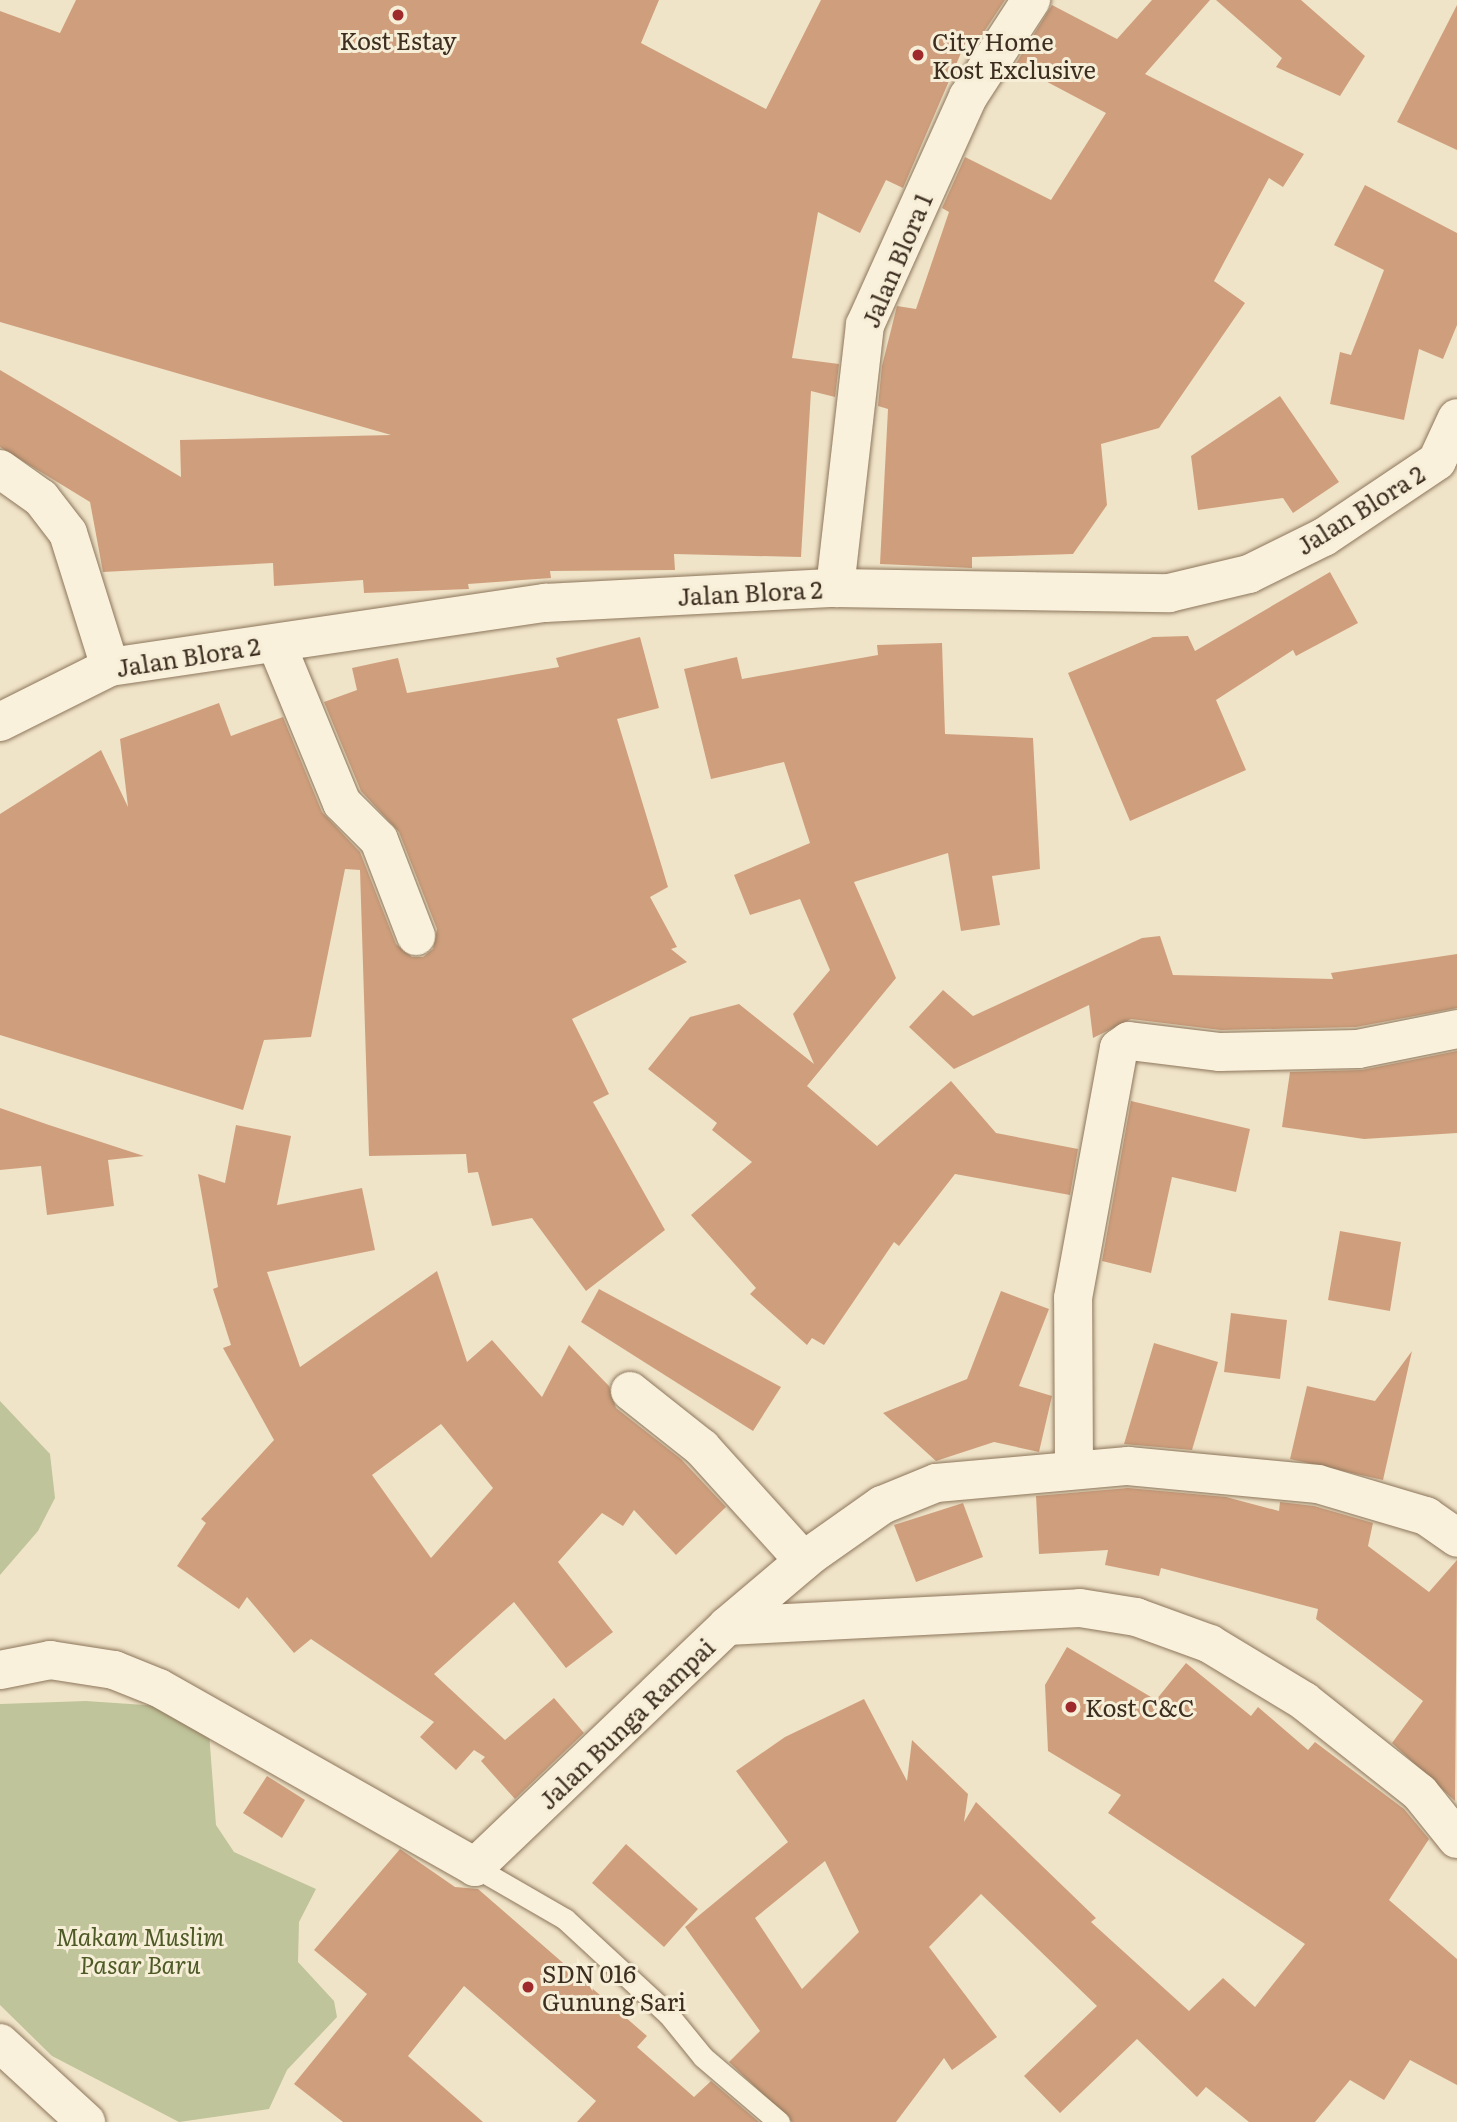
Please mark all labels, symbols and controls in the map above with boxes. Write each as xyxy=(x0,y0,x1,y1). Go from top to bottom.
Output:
marker: Kost Estay xyxy=(390,7,406,23)
place label: Kost Estay xyxy=(339,26,457,54)
place label: City Home Kost Exclusive xyxy=(932,27,1096,83)
marker: City Home Kost Exclusive xyxy=(910,47,926,63)
street label: Jalan Blora 1 xyxy=(855,189,937,331)
street label: Jalan Blora 2 xyxy=(1291,458,1429,560)
street label: Jalan Blora 2 xyxy=(677,574,823,610)
street label: Jalan Blora 2 xyxy=(114,630,262,682)
street label: Jalan Bunga Rampai xyxy=(532,1632,720,1814)
place label: Kost C&C xyxy=(1085,1693,1194,1721)
marker: Kost C&C xyxy=(1063,1699,1079,1715)
park label: Makam Muslim Pasar Baru xyxy=(56,1922,224,1978)
place label: SDN 016 Gunung Sari xyxy=(542,1959,686,2015)
marker: SDN 016 Gunung Sari xyxy=(520,1979,536,1995)

